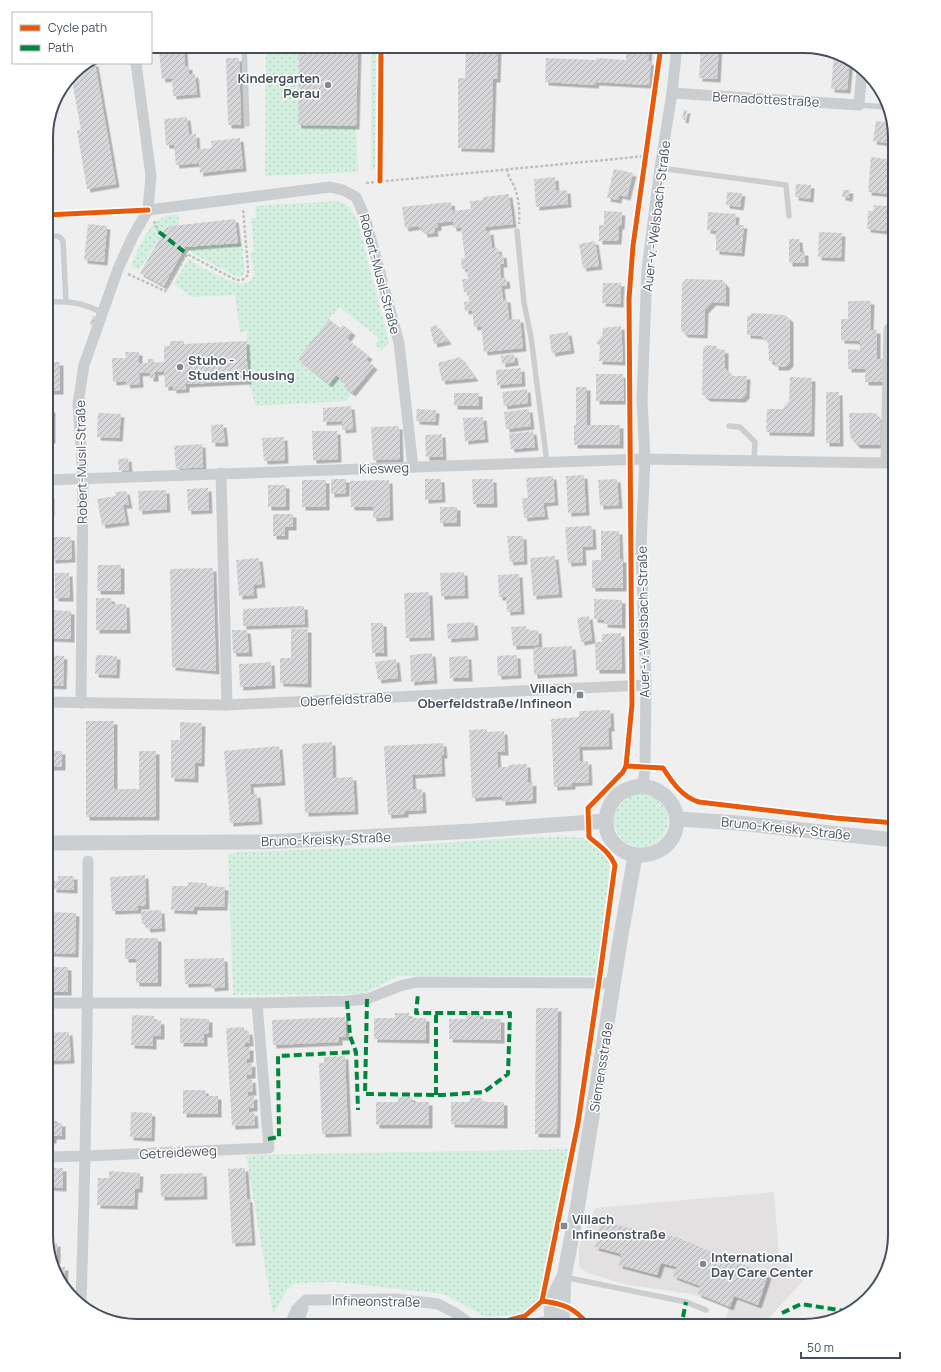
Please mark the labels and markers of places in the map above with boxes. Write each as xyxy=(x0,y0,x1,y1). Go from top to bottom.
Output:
place label: Kindergarten Perau xyxy=(237,69,320,102)
marker: Kindergarten Perau xyxy=(323,80,333,90)
place label: Stuho - Student Housing xyxy=(188,351,295,384)
marker: Stuho - Student Housing xyxy=(175,362,185,372)
place label: Villach Oberfeldstraße/Infineon xyxy=(418,679,572,712)
marker: Villach Oberfeldstraße/Infineon xyxy=(575,690,585,700)
place label: Villach Infineonstraße xyxy=(572,1210,666,1243)
marker: Villach Infineonstraße xyxy=(559,1221,569,1231)
place label: International Day Care Center xyxy=(711,1248,813,1281)
marker: International Day Care Center xyxy=(698,1259,708,1269)

